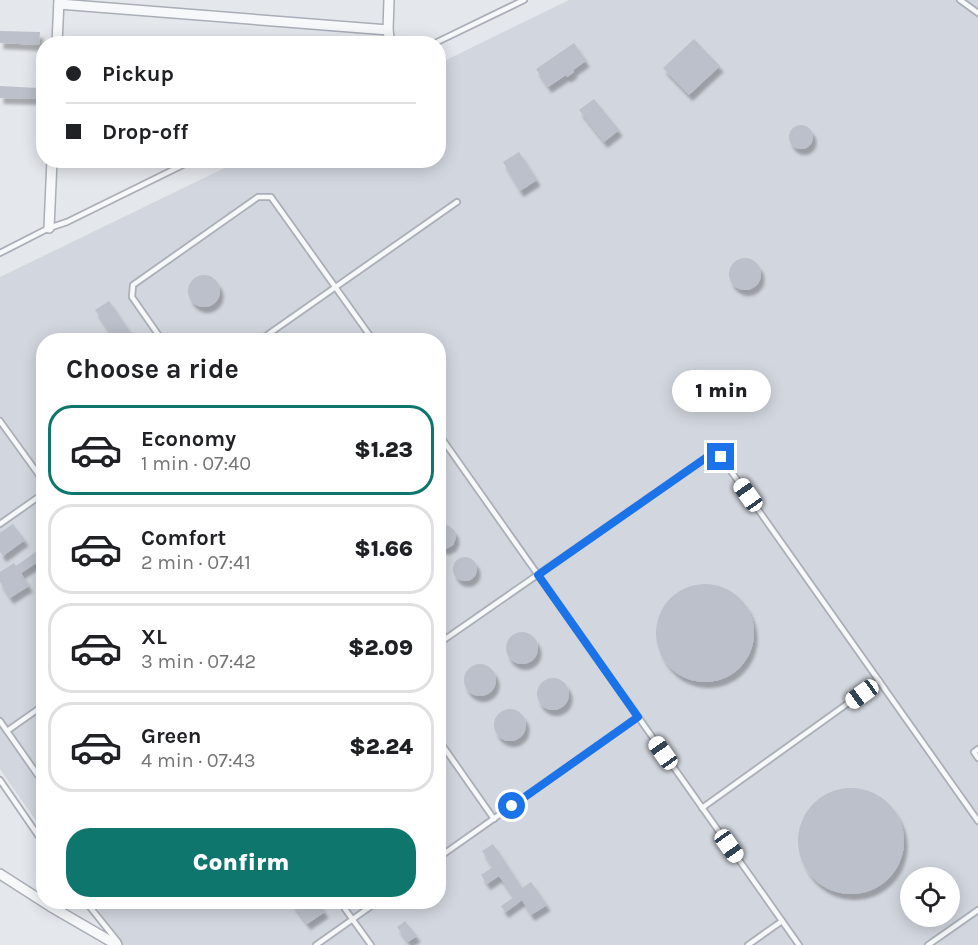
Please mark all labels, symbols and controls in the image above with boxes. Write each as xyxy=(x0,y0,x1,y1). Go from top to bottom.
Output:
text: Pickup xyxy=(102,61,174,87)
text: Drop-off xyxy=(102,119,188,145)
text: Choose a ride xyxy=(66,353,239,385)
callout: 1 min xyxy=(672,370,771,412)
text: 1 min xyxy=(695,379,748,402)
icon: car xyxy=(69,423,123,477)
text: Economy xyxy=(141,426,236,452)
text: $1.23 xyxy=(354,437,413,463)
route end xyxy=(707,443,734,470)
text: 1 min · 07:40 xyxy=(141,452,251,475)
car xyxy=(730,475,766,515)
icon: car xyxy=(69,522,123,576)
text: Comfort xyxy=(141,525,226,551)
text: $1.66 xyxy=(354,536,413,562)
text: 2 min · 07:41 xyxy=(141,551,251,574)
icon: car xyxy=(69,621,123,675)
text: XL xyxy=(141,624,167,650)
text: $2.09 xyxy=(348,635,413,661)
text: 3 min · 07:42 xyxy=(141,650,256,673)
car xyxy=(842,676,882,712)
icon: car xyxy=(69,720,123,774)
text: Green xyxy=(141,723,202,749)
car xyxy=(645,733,681,773)
text: $2.24 xyxy=(349,734,413,760)
text: 4 min · 07:43 xyxy=(141,749,256,772)
route start xyxy=(498,792,525,819)
car xyxy=(711,826,747,866)
button: Confirm xyxy=(66,828,416,897)
map controls xyxy=(900,867,960,927)
button: locate xyxy=(900,867,960,927)

